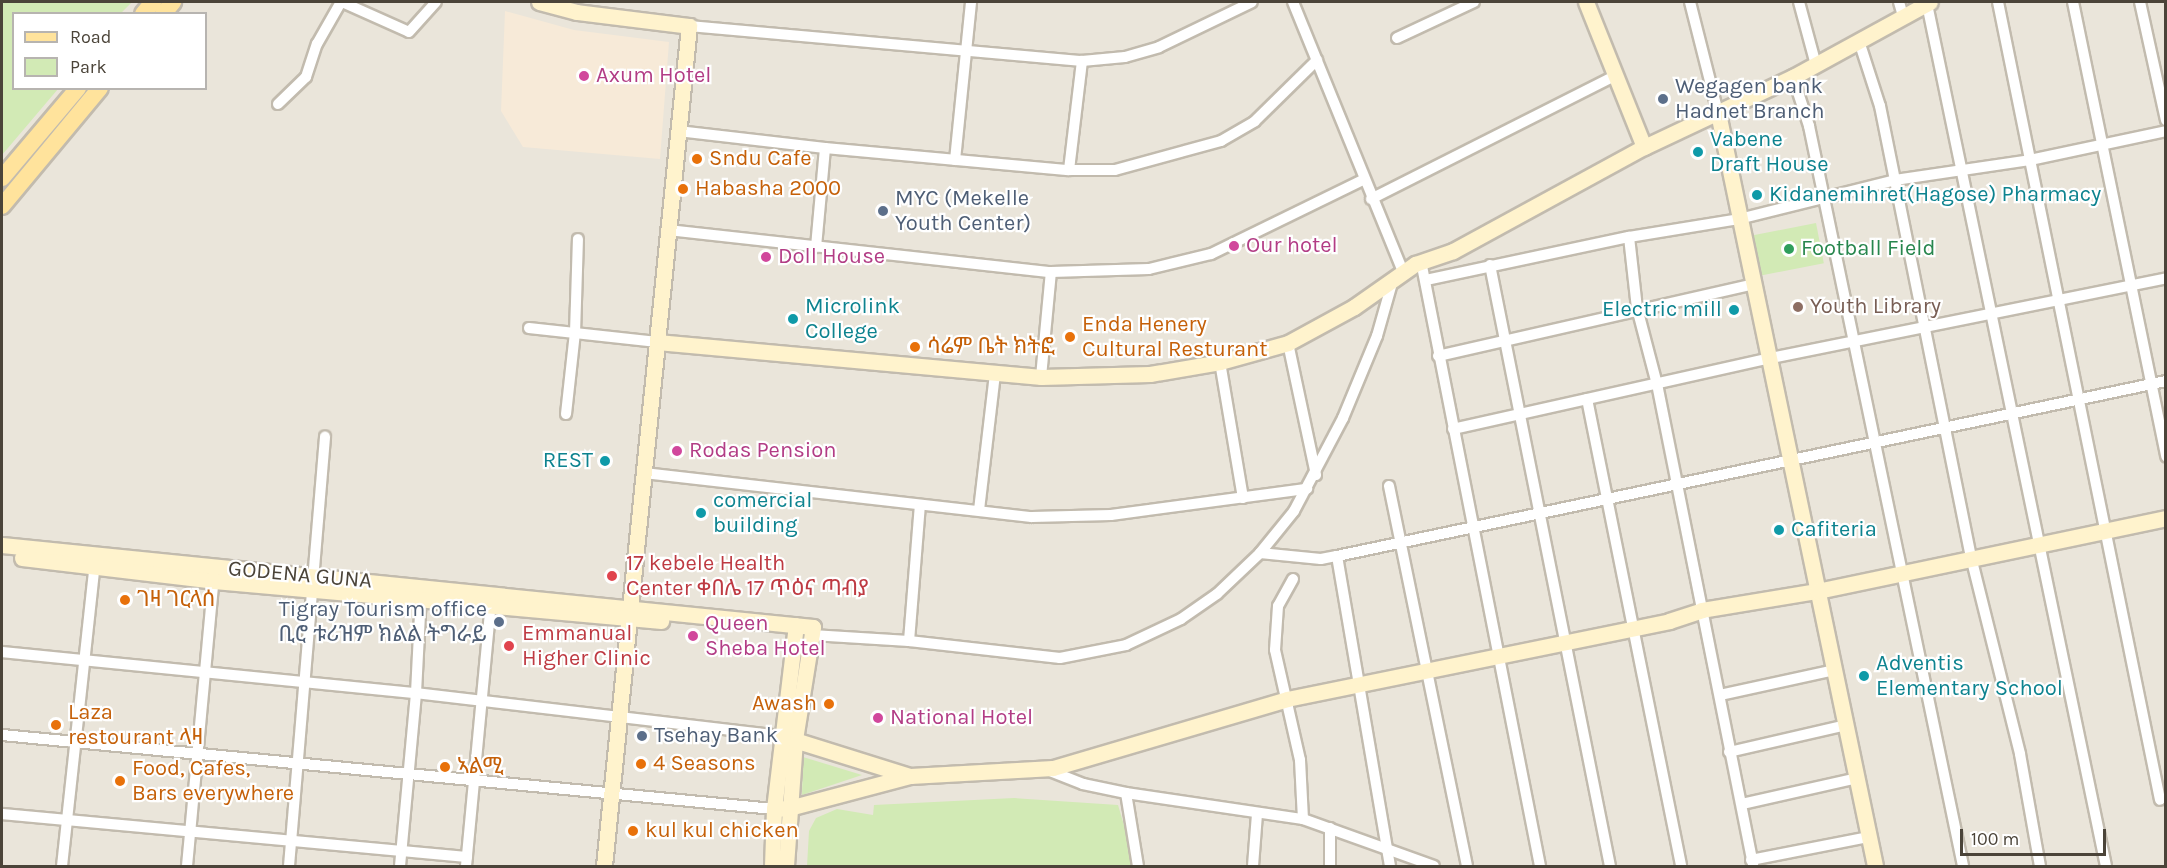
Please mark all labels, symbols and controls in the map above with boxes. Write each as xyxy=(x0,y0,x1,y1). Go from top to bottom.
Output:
legend xyxy=(12,12,207,90)
text: Road xyxy=(70,26,111,48)
text: Park xyxy=(70,56,107,78)
place label: Axum Hotel xyxy=(596,63,711,89)
marker: Axum Hotel xyxy=(577,69,591,83)
place label: Wegagen bank Hadnet Branch xyxy=(1675,73,1825,124)
marker: Wegagen bank Hadnet Branch xyxy=(1656,92,1670,106)
place label: Vabene Draft House xyxy=(1710,126,1829,178)
marker: Vabene Draft House xyxy=(1691,145,1705,159)
place label: Sndu Cafe xyxy=(709,146,812,172)
marker: Sndu Cafe xyxy=(690,152,704,166)
place label: Habasha 2000 xyxy=(695,176,841,202)
marker: Habasha 2000 xyxy=(676,182,690,196)
place label: Kidanemihret(Hagose) Pharmacy xyxy=(1769,182,2101,208)
place label: MYC (Mekelle Youth Center) xyxy=(895,185,1031,236)
marker: Kidanemihret(Hagose) Pharmacy xyxy=(1750,188,1764,202)
marker: MYC (Mekelle Youth Center) xyxy=(876,204,890,218)
place label: Our hotel xyxy=(1246,233,1338,259)
place label: Football Field xyxy=(1801,236,1935,262)
marker: Our hotel xyxy=(1227,239,1241,253)
marker: Football Field xyxy=(1782,242,1796,256)
place label: Doll House xyxy=(778,244,885,270)
marker: Doll House xyxy=(759,250,773,264)
place label: Microlink College xyxy=(805,293,900,344)
place label: Youth Library xyxy=(1810,294,1941,320)
place label: Electric mill xyxy=(1602,297,1722,323)
marker: Youth Library xyxy=(1791,300,1805,314)
marker: Electric mill xyxy=(1727,303,1741,317)
place label: Enda Henery Cultural Resturant xyxy=(1082,311,1268,362)
marker: Microlink College xyxy=(786,312,800,326)
marker: Enda Henery Cultural Resturant xyxy=(1063,330,1077,344)
place label: ሳሬም ቤት ክትፎ xyxy=(927,334,1055,360)
marker: ሳሬም ቤት ክትፎ xyxy=(908,340,922,354)
place label: Rodas Pension xyxy=(689,438,837,464)
marker: Rodas Pension xyxy=(670,444,684,458)
place label: REST xyxy=(543,448,593,474)
marker: REST xyxy=(598,454,612,468)
place label: comercial building xyxy=(713,487,812,538)
marker: comercial building xyxy=(694,506,708,520)
place label: Cafiteria xyxy=(1791,517,1877,543)
marker: Cafiteria xyxy=(1772,523,1786,537)
place label: 17 kebele Health Center ቀበሌ 17 ጥዕና ጣብያ xyxy=(626,550,869,602)
street label: GODENA GUNA xyxy=(227,556,373,594)
marker: 17 kebele Health Center ቀበሌ 17 ጥዕና ጣብያ xyxy=(603,567,621,585)
place label: ገዛ ገርላሰ xyxy=(137,587,215,613)
marker: ገዛ ገርላሰ xyxy=(118,593,132,607)
place label: Tigray Tourism office ቢሮ ቱሪዝም ክልል ትግራይ xyxy=(278,596,487,648)
place label: Queen Sheba Hotel xyxy=(705,610,826,662)
marker: Tigray Tourism office ቢሮ ቱሪዝም ክልል ትግራይ xyxy=(492,615,506,629)
place label: Emmanual Higher Clinic xyxy=(522,620,651,672)
marker: Queen Sheba Hotel xyxy=(686,629,700,643)
marker: Emmanual Higher Clinic xyxy=(500,637,518,655)
place label: Adventis Elementary School xyxy=(1876,650,2063,702)
marker: Adventis Elementary School xyxy=(1857,669,1871,683)
place label: Awash xyxy=(752,691,817,717)
marker: Awash xyxy=(822,697,836,711)
place label: Laza restourant ላዛ xyxy=(68,699,203,750)
place label: National Hotel xyxy=(890,705,1033,731)
marker: National Hotel xyxy=(871,711,885,725)
marker: Laza restourant ላዛ xyxy=(49,718,63,732)
place label: Tsehay Bank xyxy=(654,723,778,749)
marker: Tsehay Bank xyxy=(635,729,649,743)
place label: 4 Seasons xyxy=(653,751,756,777)
place label: ኣልሚ xyxy=(457,754,504,780)
place label: Food, Cafes, Bars everywhere xyxy=(132,755,294,806)
marker: 4 Seasons xyxy=(634,757,648,771)
marker: ኣልሚ xyxy=(438,760,452,774)
marker: Food, Cafes, Bars everywhere xyxy=(113,774,127,788)
scale bar xyxy=(1963,817,2108,855)
place label: kul kul chicken xyxy=(645,818,799,844)
marker: kul kul chicken xyxy=(626,824,640,838)
text: 100 m xyxy=(1971,828,2019,850)

